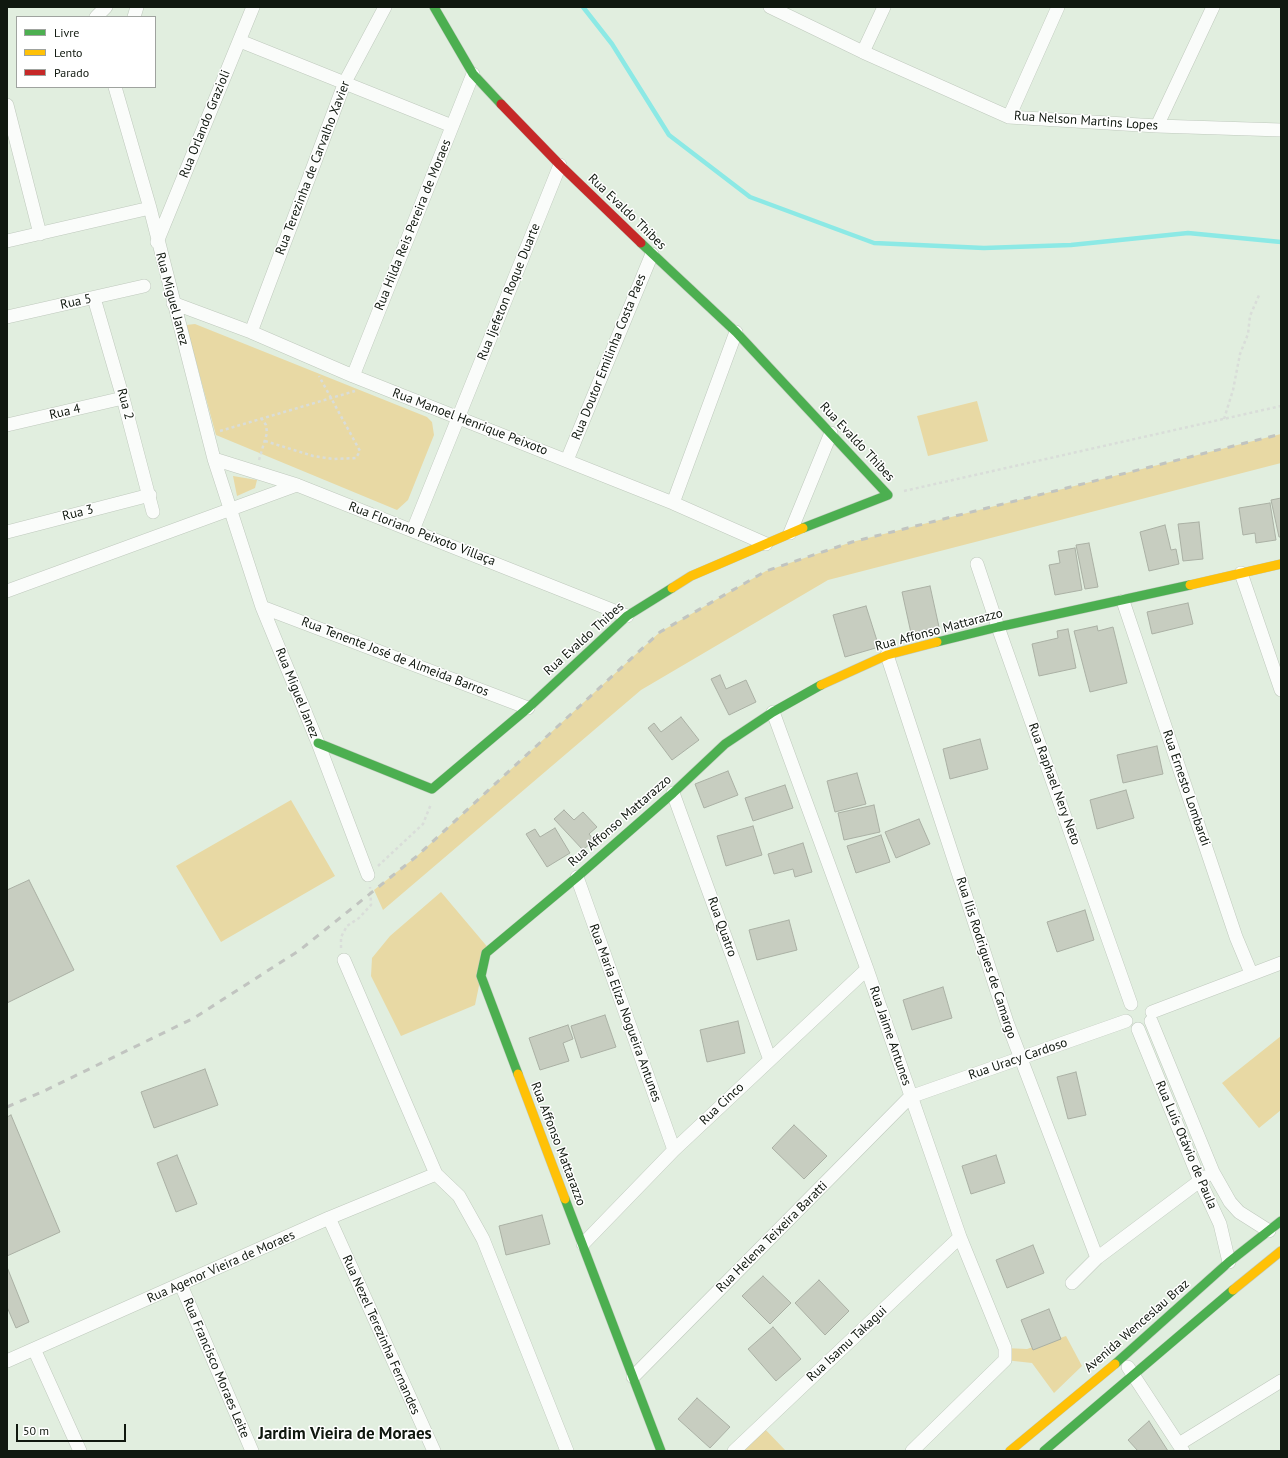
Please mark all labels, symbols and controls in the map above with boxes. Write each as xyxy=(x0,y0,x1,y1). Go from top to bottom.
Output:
legend xyxy=(16,16,156,88)
text: Livre xyxy=(54,25,79,40)
text: Lento xyxy=(54,45,83,60)
text: Parado xyxy=(54,65,89,80)
street label: Rua Orlando Grazioli xyxy=(176,68,234,180)
street label: Rua Terezinha de Carvalho Xavier xyxy=(273,79,353,257)
street label: Rua Nelson Martins Lopes xyxy=(1014,108,1158,134)
street label: Rua Hilda Reis Pereira de Moraes xyxy=(371,137,455,313)
street label: Rua Evaldo Thibes xyxy=(585,171,669,253)
street label: Rua Ijefeton Roque Duarte xyxy=(474,221,544,363)
street label: Rua Miguel Janez xyxy=(152,251,192,347)
street label: Rua Doutor Emilinha Costa Paes xyxy=(568,272,650,442)
street label: Rua 5 xyxy=(59,291,93,313)
street label: Rua Manoel Henrique Peixoto xyxy=(390,385,550,459)
street label: Rua 2 xyxy=(113,387,137,421)
street label: Rua Evaldo Thibes xyxy=(816,399,898,485)
street label: Rua 4 xyxy=(48,401,82,423)
street label: Rua Floriano Peixoto Villaça xyxy=(346,499,498,569)
street label: Rua 3 xyxy=(61,502,95,524)
street label: Rua Evaldo Thibes xyxy=(541,599,627,679)
street label: Rua Affonso Mattarazzo xyxy=(873,605,1005,655)
street label: Rua Tenente José de Almeida Barros xyxy=(299,614,491,700)
street label: Rua Miguel Janez xyxy=(272,646,322,740)
street label: Rua Raphael Nery Neto xyxy=(1025,721,1083,847)
street label: Rua Ernesto Lombardi xyxy=(1159,728,1213,848)
street label: Rua Affonso Mattarazzo xyxy=(565,772,675,870)
street label: Rua Ilis Rodrigues de Camargo xyxy=(952,875,1020,1041)
street label: Rua Quatro xyxy=(704,895,740,959)
street label: Rua Maria Eliza Nogueira Antunes xyxy=(585,922,665,1104)
street label: Rua Jaime Antunes xyxy=(866,984,914,1088)
street label: Rua Uracy Cardoso xyxy=(966,1035,1070,1083)
street label: Rua Luís Otávio de Paula xyxy=(1152,1078,1220,1212)
street label: Rua Affonso Mattarazzo xyxy=(527,1080,589,1208)
street label: Rua Cinco xyxy=(697,1080,747,1128)
street label: Rua Helena Teixeira Baratti xyxy=(713,1178,831,1296)
street label: Rua Agenor Vieira de Moraes xyxy=(145,1227,297,1307)
street label: Rua Nezel Terezinha Fernandes xyxy=(339,1253,423,1417)
street label: Avenida Wenceslau Braz xyxy=(1081,1276,1193,1376)
street label: Rua Francisco Moraes Leite xyxy=(179,1296,253,1440)
street label: Rua Isamu Takagui xyxy=(804,1303,890,1385)
scale bar xyxy=(18,1416,128,1442)
text: 50 m xyxy=(23,1423,49,1438)
district label: Jardim Vieira de Moraes xyxy=(258,1424,432,1444)

